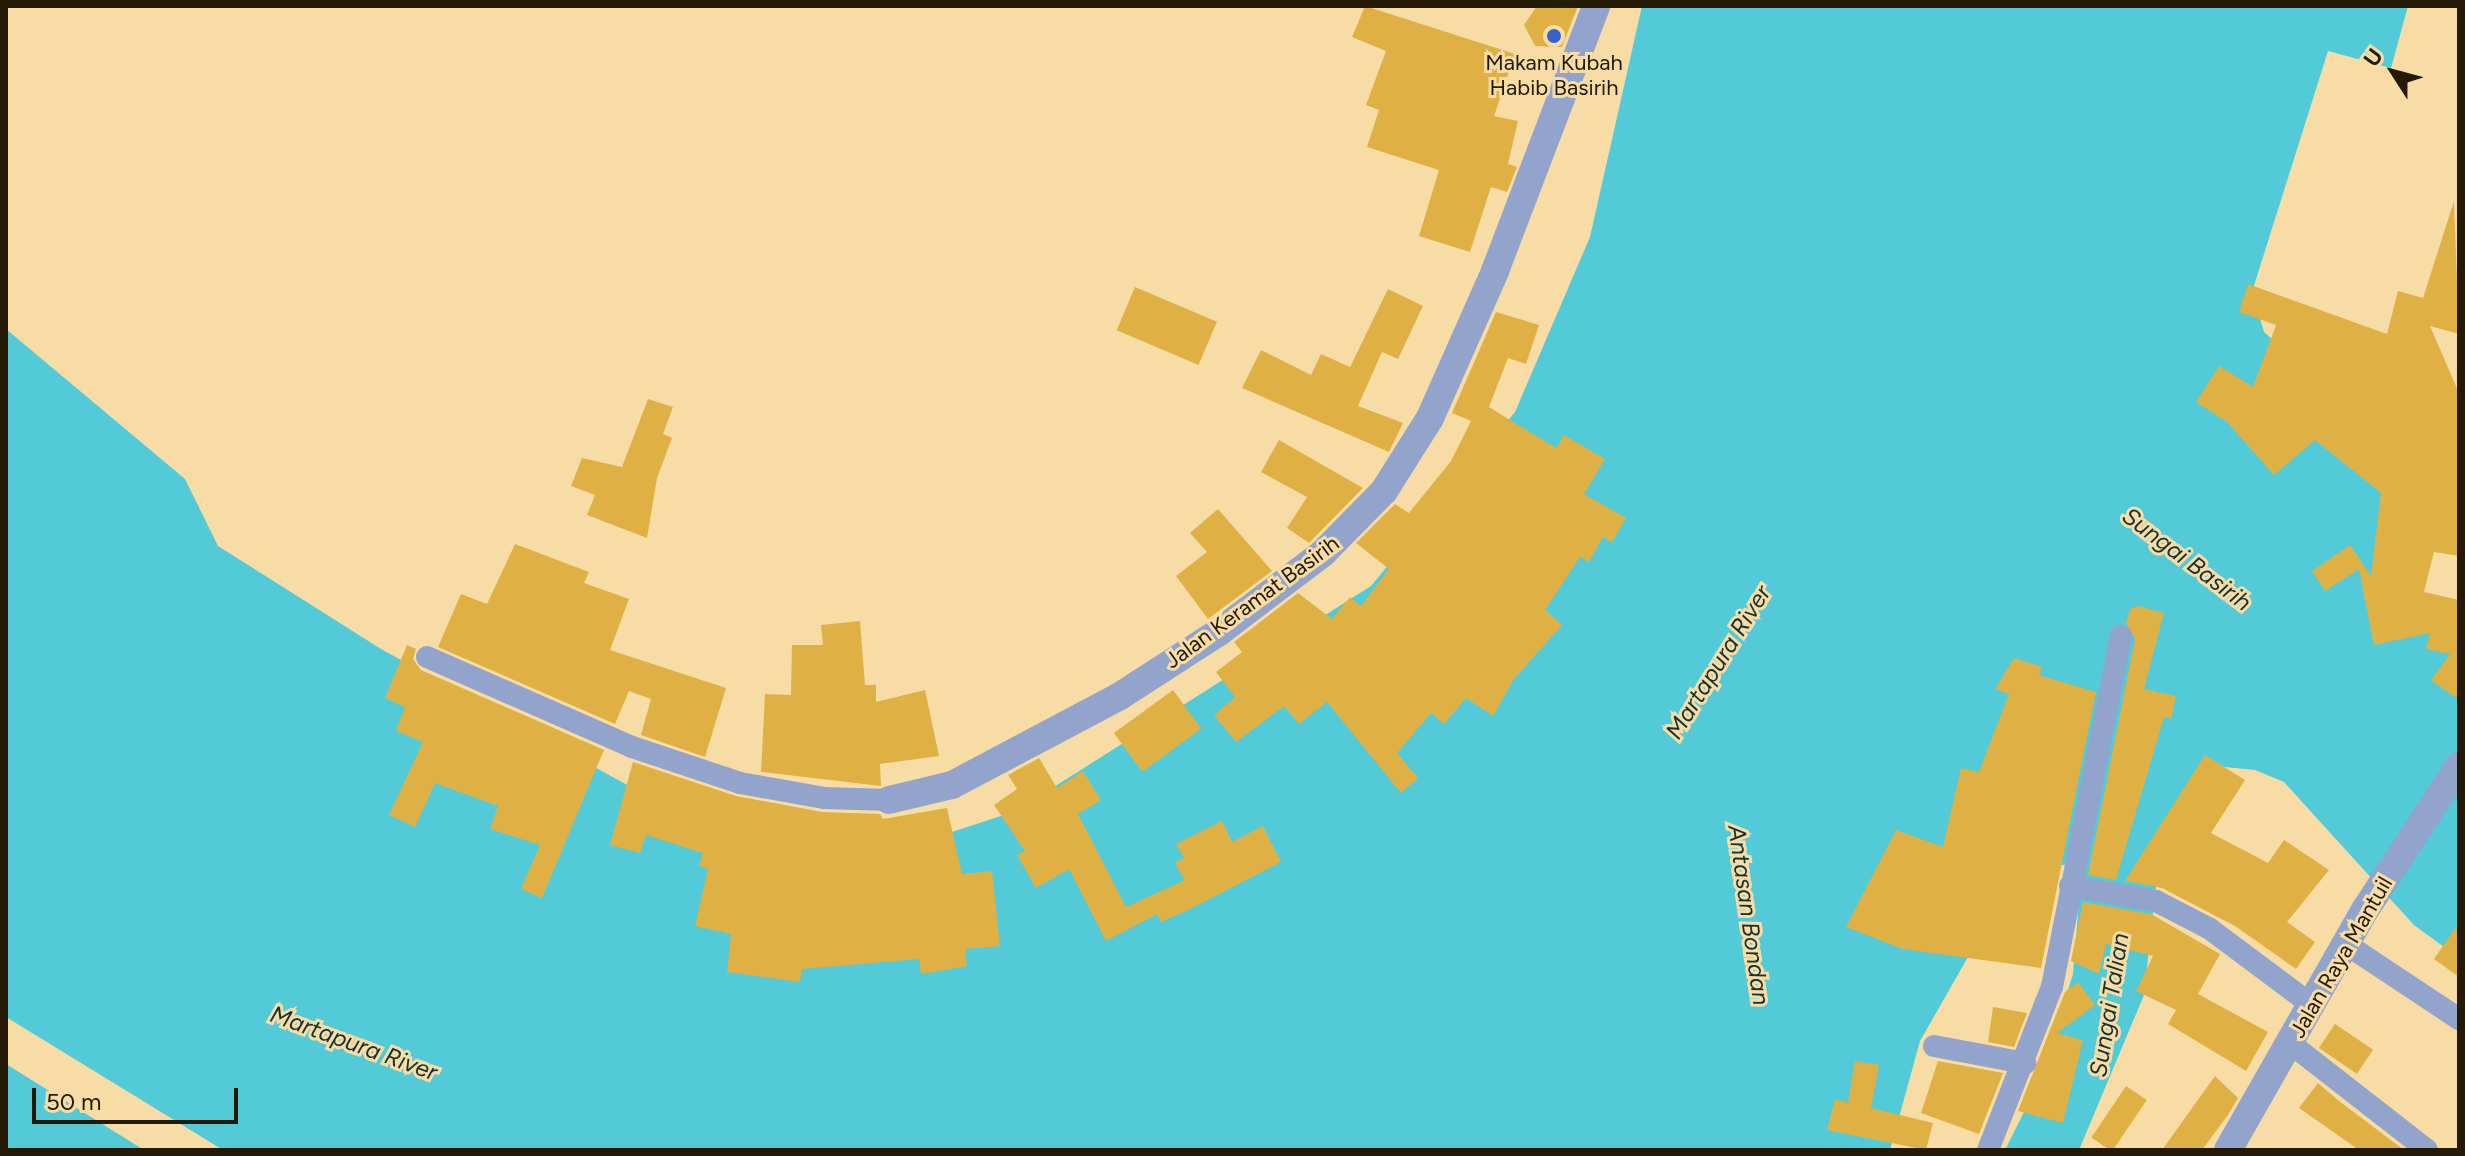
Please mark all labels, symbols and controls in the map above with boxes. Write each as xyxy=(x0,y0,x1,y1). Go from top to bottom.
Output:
marker: Makam Kubah Habib Basirih xyxy=(1545,27,1563,45)
north arrow xyxy=(2353,32,2433,112)
text: U xyxy=(2358,43,2389,72)
place label: Makam Kubah Habib Basirih xyxy=(1485,49,1623,100)
water label: Sungai Basirih xyxy=(2117,501,2257,617)
street label: Jalan Keramat Basirih xyxy=(1160,530,1344,674)
water label: Martapura River xyxy=(1659,580,1777,744)
water label: Antasan Bondan xyxy=(1722,823,1776,1007)
street label: Jalan Raya Mantuil xyxy=(2284,872,2398,1042)
water label: Sungai Talian xyxy=(2083,931,2135,1079)
water label: Martapura River xyxy=(266,999,442,1087)
scale bar xyxy=(36,1072,242,1122)
text: 50 m xyxy=(46,1087,102,1116)

